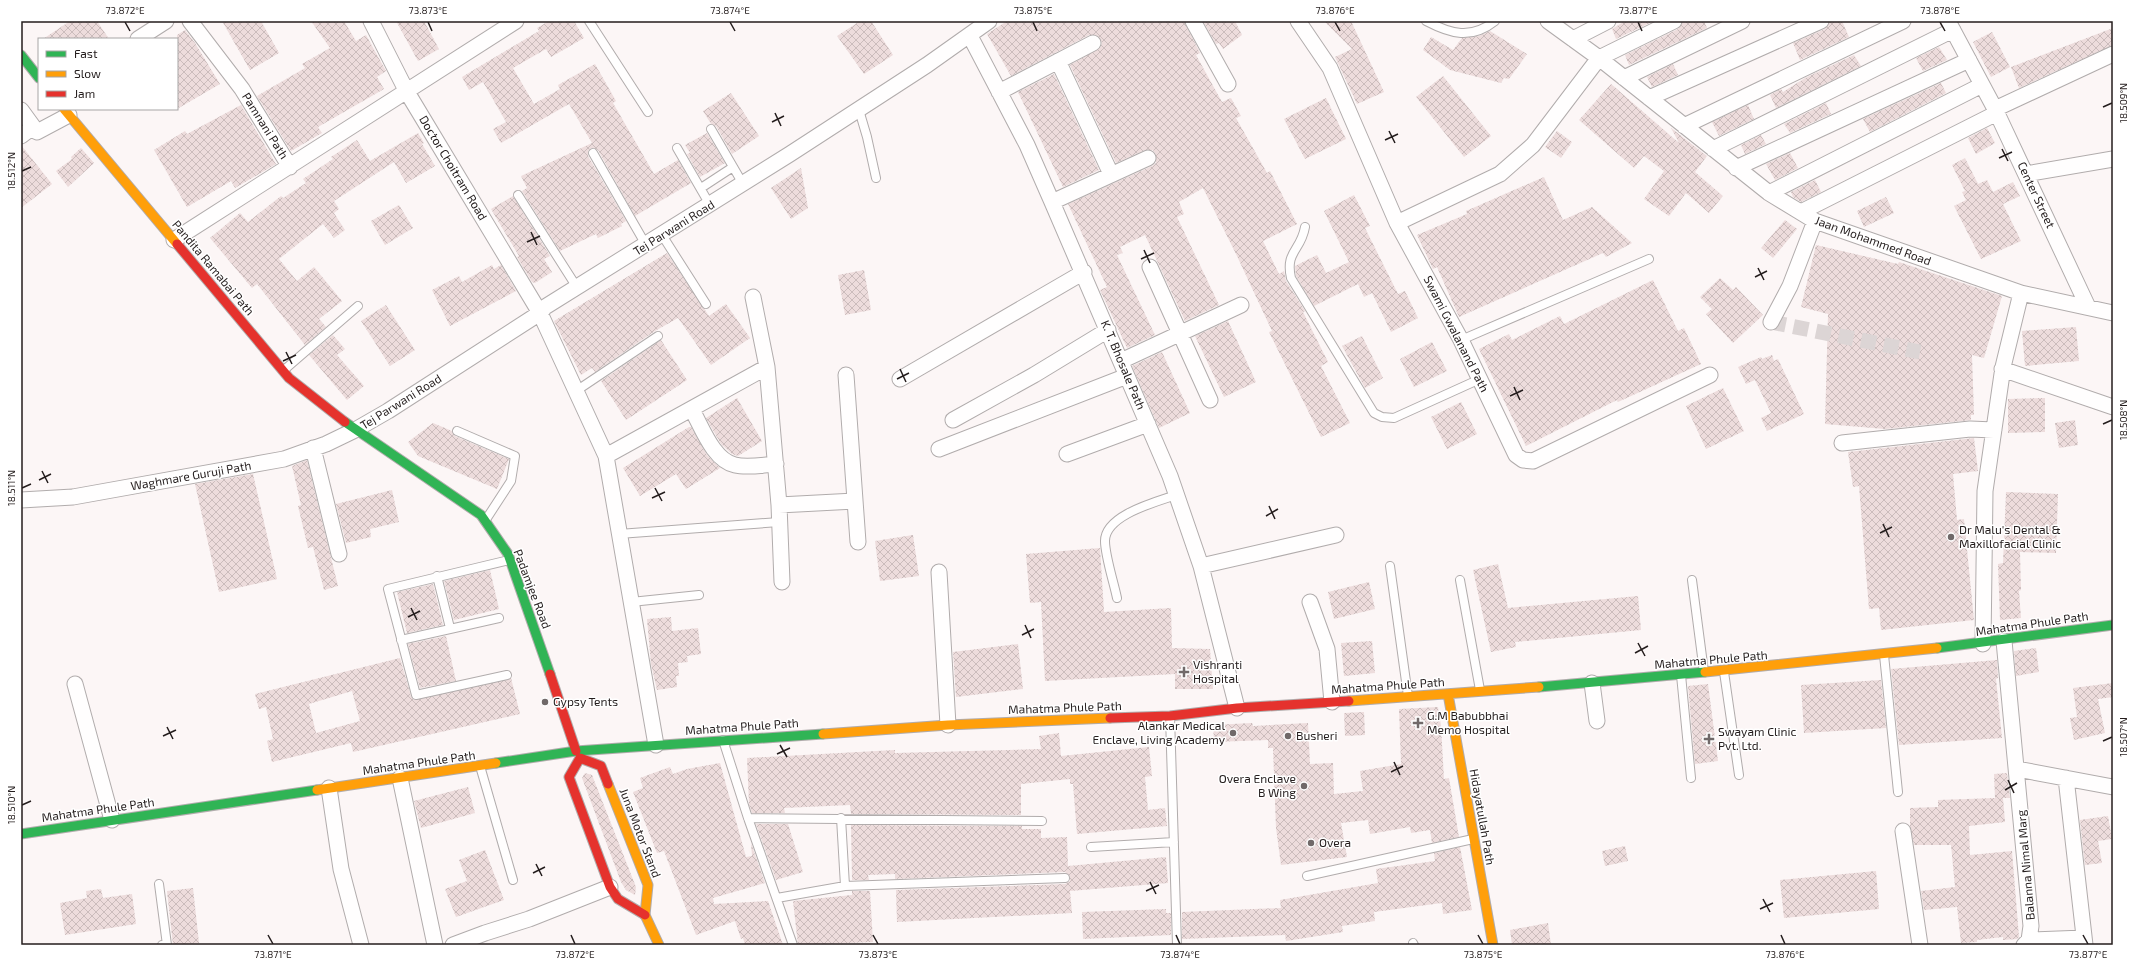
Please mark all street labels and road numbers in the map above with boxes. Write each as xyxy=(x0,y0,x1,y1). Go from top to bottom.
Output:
street label: Pamnani Path xyxy=(240,90,292,161)
street label: Doctor Choitram Road xyxy=(417,113,491,222)
street label: Center Street xyxy=(2015,159,2059,230)
street label: Tej Parwani Road xyxy=(630,197,717,259)
street label: Jaan Mohammed Road xyxy=(1813,213,1933,268)
street label: Pandita Ramabai Path xyxy=(170,217,258,318)
street label: Swami Gwalanand Path xyxy=(1421,273,1492,394)
street label: K. T. Bhosale Path xyxy=(1099,318,1149,411)
street label: Tej Parwani Road xyxy=(357,371,444,433)
street label: Waghmare Guruji Path xyxy=(129,458,252,494)
street label: Padamjee Road xyxy=(510,547,554,631)
street label: Mahatma Phule Path xyxy=(1975,608,2089,638)
street label: Mahatma Phule Path xyxy=(1654,647,1768,671)
street label: Mahatma Phule Path xyxy=(1331,674,1445,696)
street label: Mahatma Phule Path xyxy=(1008,698,1122,716)
street label: Mahatma Phule Path xyxy=(685,715,799,737)
street label: Mahatma Phule Path xyxy=(362,747,476,777)
street label: Hidayatullah Path xyxy=(1468,768,1498,866)
street label: Juna Motor Stand xyxy=(617,786,664,879)
street label: Mahatma Phule Path xyxy=(41,794,155,824)
street label: Balanna Nimal Marg xyxy=(2013,809,2037,921)

